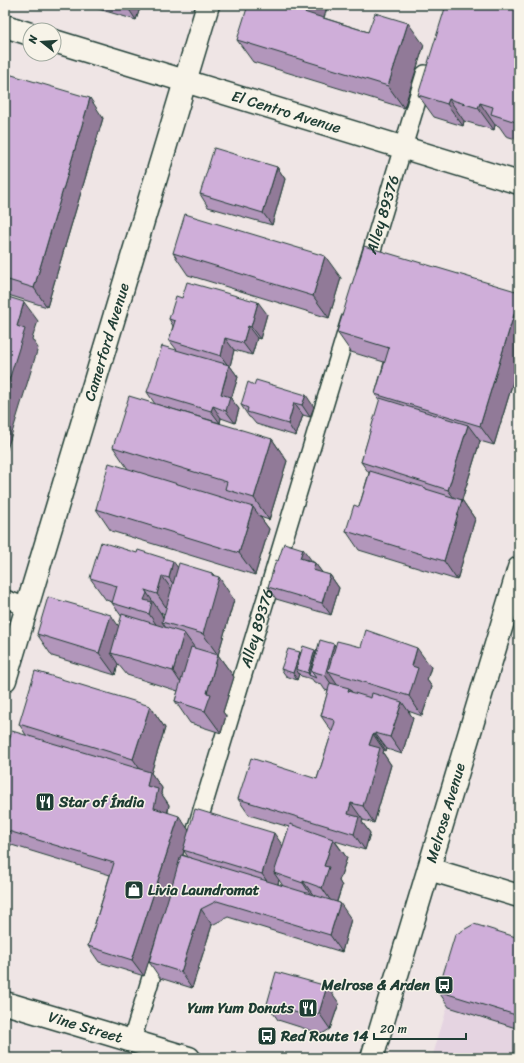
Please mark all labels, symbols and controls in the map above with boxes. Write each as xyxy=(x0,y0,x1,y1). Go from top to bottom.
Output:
north arrow xyxy=(22,22,62,62)
text: N xyxy=(22,32,43,47)
street label: El Centro Avenue xyxy=(228,83,345,141)
street label: Alley 89376 xyxy=(358,172,407,258)
street label: Camerford Avenue xyxy=(77,280,137,404)
street label: Alley 89376 xyxy=(232,585,281,672)
street label: Melrose Avenue xyxy=(418,760,473,866)
place label: Star of Índia xyxy=(58,789,145,815)
restaurant icon: Star of Índia xyxy=(34,791,56,813)
place label: Livia Laundromat xyxy=(148,877,260,903)
shop icon: Livia Laundromat xyxy=(123,879,145,901)
place label: Melrose & Arden xyxy=(321,972,431,998)
bus stop icon: Melrose & Arden xyxy=(433,974,455,996)
place label: Yum Yum Donuts xyxy=(188,995,295,1021)
restaurant icon: Yum Yum Donuts xyxy=(297,997,319,1019)
street label: Vine Street xyxy=(45,1004,126,1051)
scale bar xyxy=(374,1015,466,1041)
text: 20 m xyxy=(380,1018,407,1040)
place label: Red Route 14 xyxy=(280,1023,369,1049)
bus stop icon: Red Route 14 xyxy=(256,1025,278,1047)

